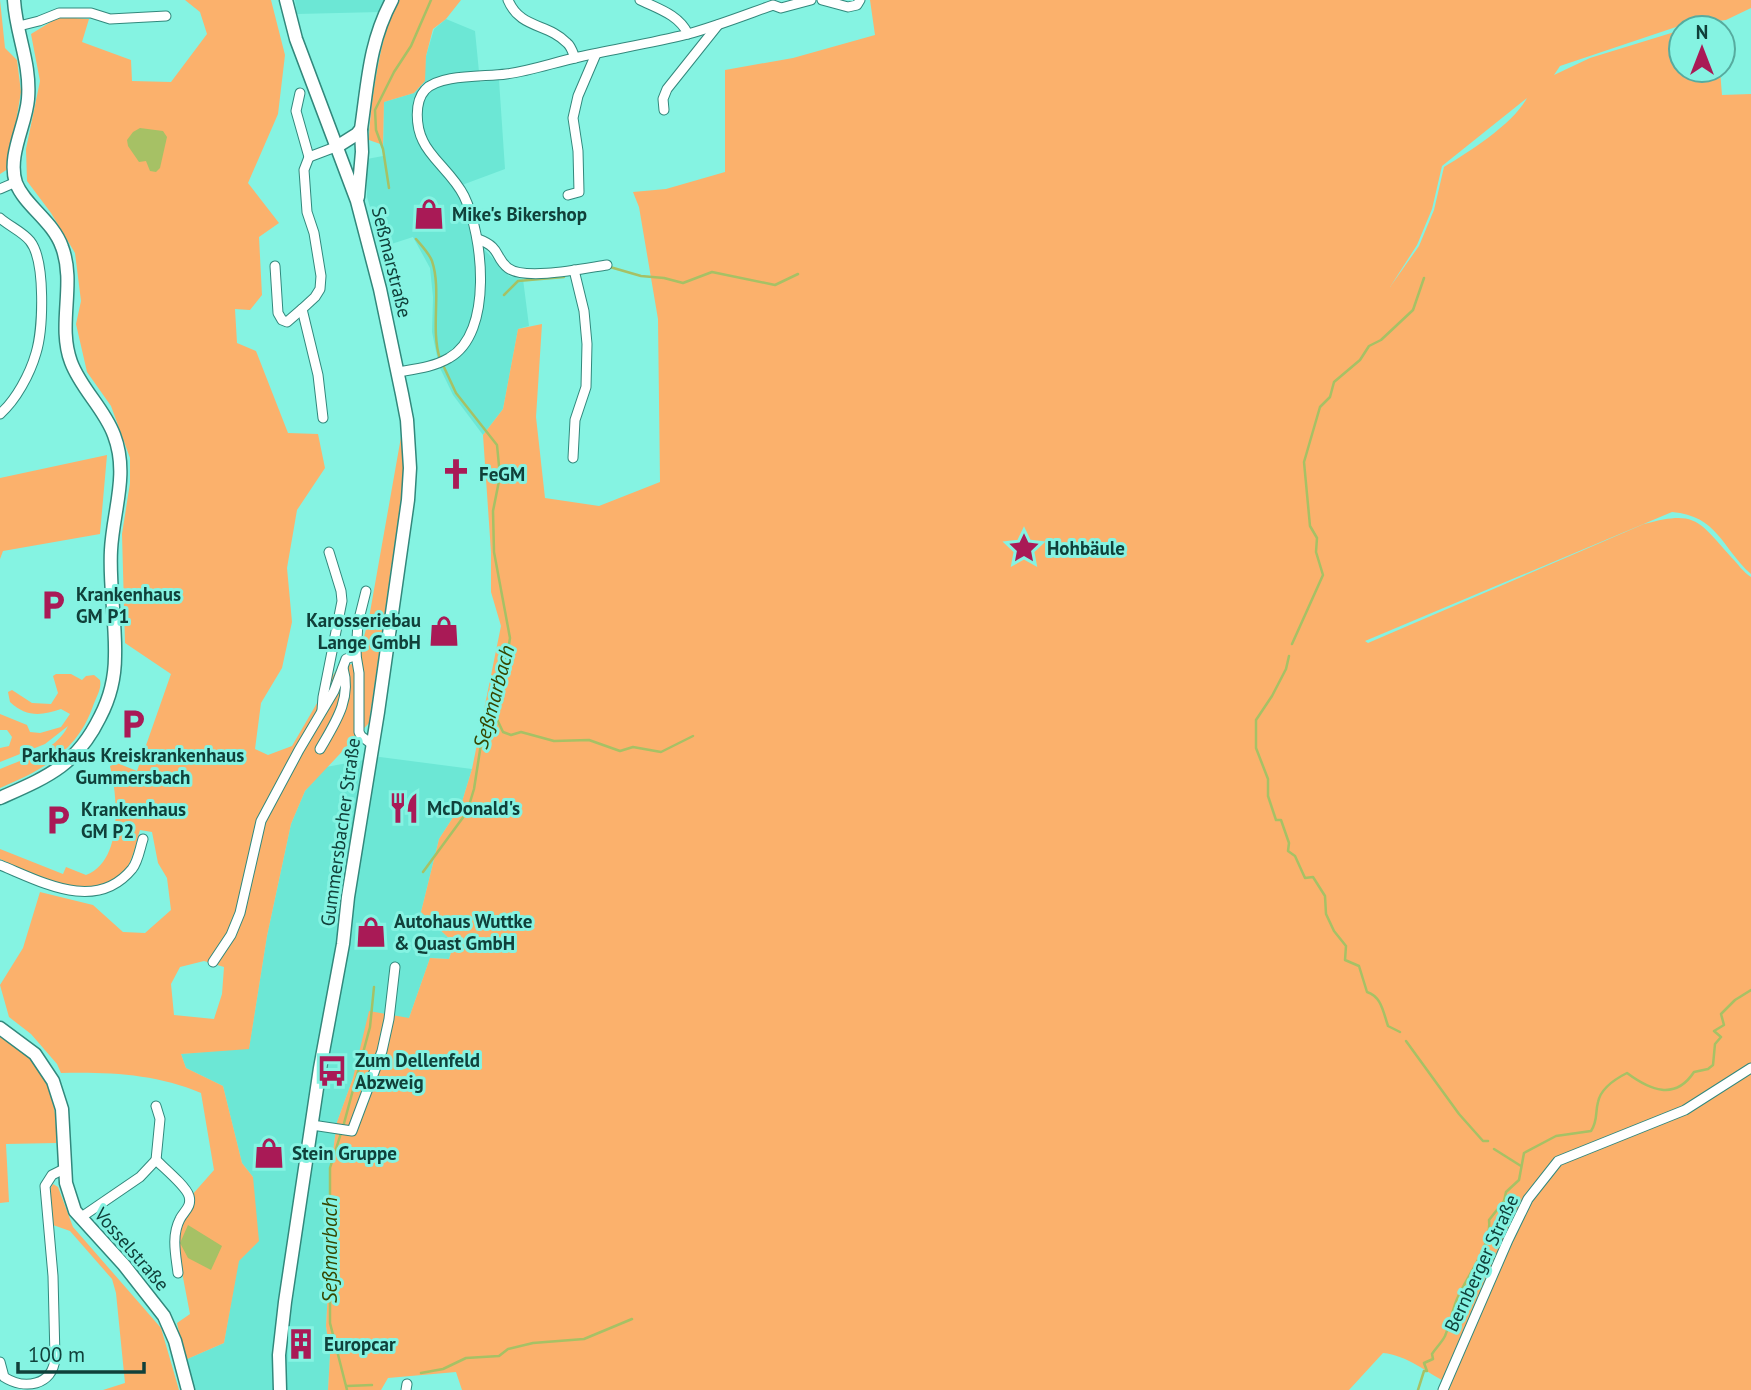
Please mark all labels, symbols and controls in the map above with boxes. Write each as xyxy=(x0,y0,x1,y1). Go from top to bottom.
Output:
north arrow xyxy=(1667,14,1737,84)
text: N xyxy=(1696,20,1708,44)
shop icon: Mike's Bikershop xyxy=(412,197,446,231)
place label: Mike's Bikershop xyxy=(452,202,587,226)
street label: Seßmarstraße xyxy=(367,204,417,320)
church icon: FeGM xyxy=(439,457,473,491)
place label: FeGM xyxy=(479,462,525,486)
place icon: Hohbäule xyxy=(1007,531,1041,565)
place label: Hohbäule xyxy=(1047,536,1125,560)
place label: Krankenhaus GM P1 xyxy=(76,582,181,628)
parking icon: Krankenhaus GM P1 xyxy=(36,588,70,622)
place label: Karosseriebau Lange GmbH xyxy=(306,608,421,654)
shop icon: Karosseriebau Lange GmbH xyxy=(427,614,461,648)
water label: Seßmarbach xyxy=(467,642,520,752)
parking icon: Parkhaus Kreiskrankenhaus Gummersbach xyxy=(116,707,150,741)
street label: Gummersbacher Straße xyxy=(315,736,365,928)
place label: Parkhaus Kreiskrankenhaus Gummersbach xyxy=(22,743,244,789)
restaurant icon: McDonald's xyxy=(387,791,421,825)
place label: McDonald's xyxy=(427,796,520,820)
place label: Krankenhaus GM P2 xyxy=(81,797,186,843)
parking icon: Krankenhaus GM P2 xyxy=(41,803,75,837)
place label: Autohaus Wuttke & Quast GmbH xyxy=(394,909,532,955)
shop icon: Autohaus Wuttke & Quast GmbH xyxy=(354,915,388,949)
place label: Zum Dellenfeld Abzweig xyxy=(355,1048,480,1094)
bus stop icon: Zum Dellenfeld Abzweig xyxy=(315,1054,349,1088)
shop icon: Stein Gruppe xyxy=(252,1136,286,1170)
place label: Stein Gruppe xyxy=(292,1141,397,1165)
street label: Bernberger Straße xyxy=(1439,1191,1523,1335)
water label: Seßmarbach xyxy=(316,1197,343,1303)
street label: Vosselstraße xyxy=(89,1202,175,1295)
building icon: Europcar xyxy=(284,1327,318,1361)
scale bar xyxy=(18,1330,144,1374)
place label: Europcar xyxy=(324,1332,396,1356)
text: 100 m xyxy=(28,1341,85,1368)

